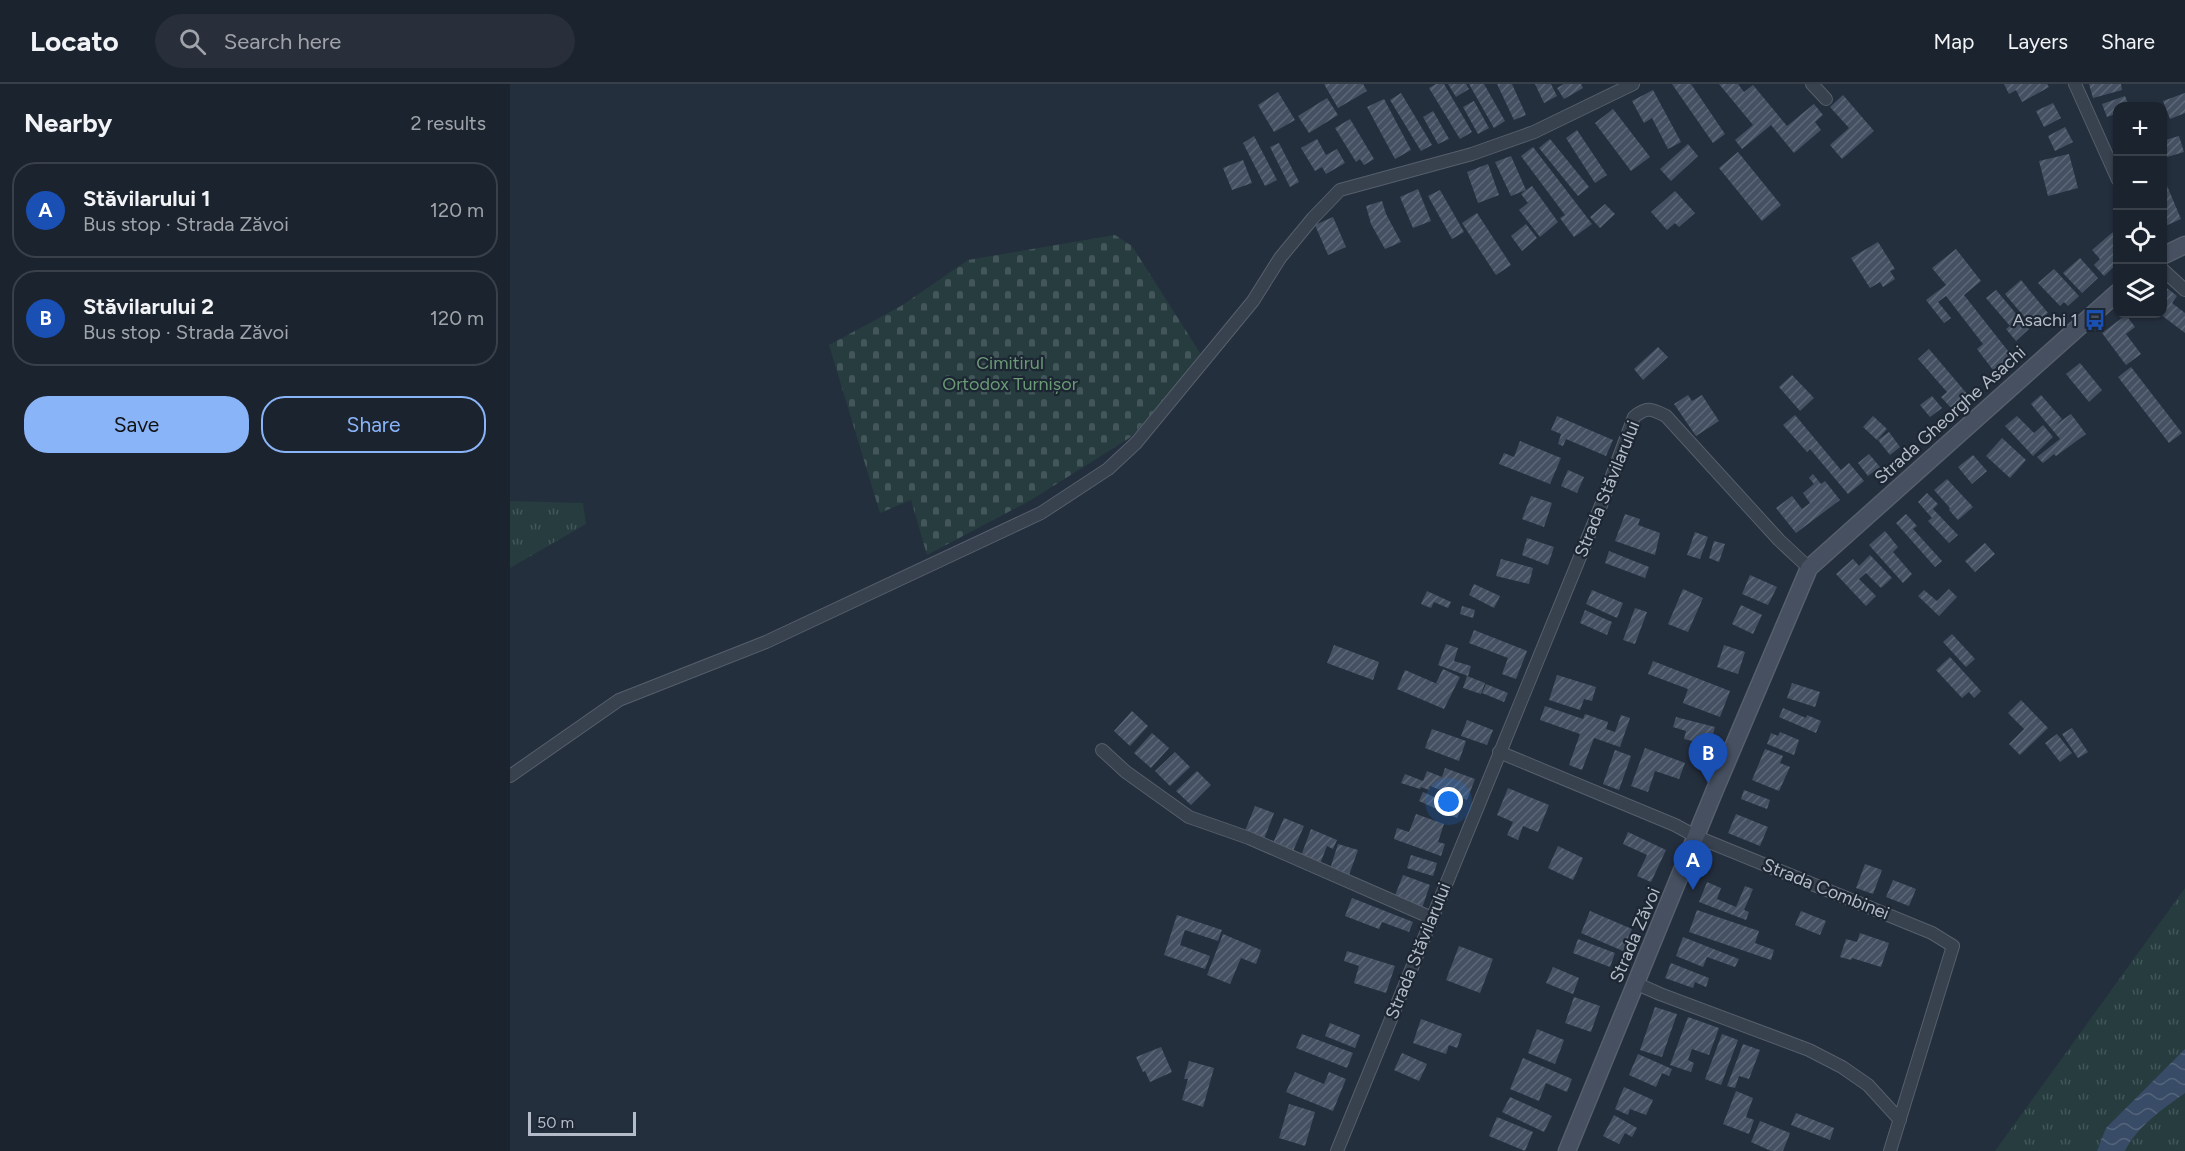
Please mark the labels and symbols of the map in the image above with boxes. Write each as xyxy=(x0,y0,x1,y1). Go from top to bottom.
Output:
bus stop icon: Asachi 1 xyxy=(2083,308,2107,332)
place label: Asachi 1 xyxy=(2012,309,2078,331)
street label: Strada Gheorghe Asachi xyxy=(1870,341,2030,489)
park label: Cimitirul Ortodox Turnișor xyxy=(942,352,1078,395)
street label: Strada Stăvilarului xyxy=(1570,418,1644,560)
pin: B xyxy=(1688,734,1728,783)
your location xyxy=(1434,787,1463,816)
pin: A xyxy=(1674,840,1712,890)
street label: Strada Combinei xyxy=(1759,854,1893,924)
street label: Strada Stăvilarului xyxy=(1381,880,1455,1022)
street label: Strada Zăvoi xyxy=(1605,884,1665,986)
scale bar xyxy=(528,1109,636,1136)

